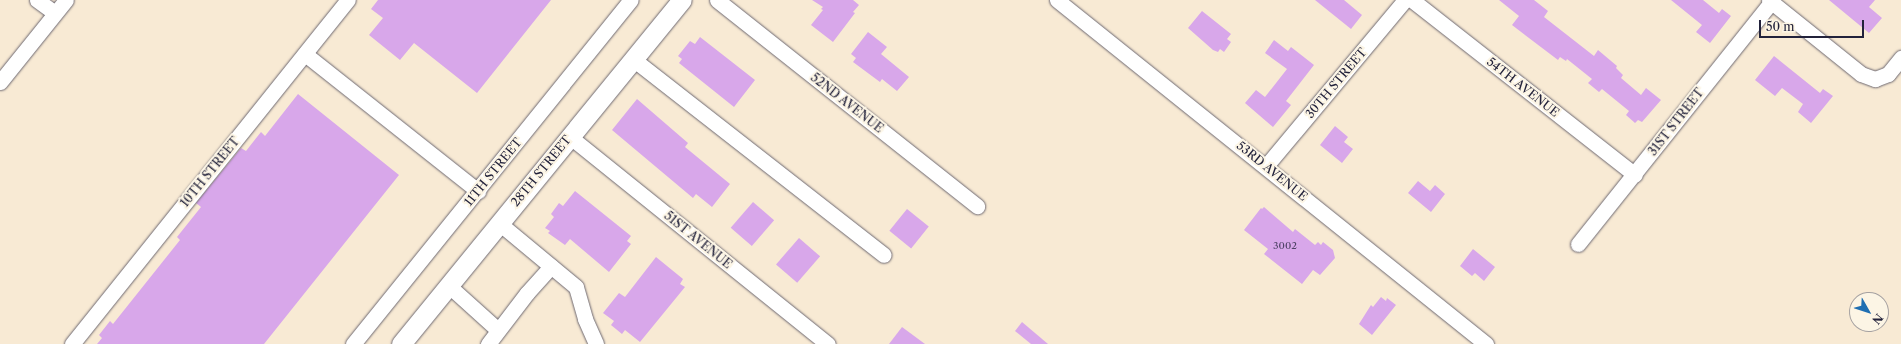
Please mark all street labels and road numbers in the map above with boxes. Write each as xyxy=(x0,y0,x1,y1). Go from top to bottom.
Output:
street label: 30TH STREET xyxy=(1302,45,1370,121)
street label: 54TH AVENUE xyxy=(1484,54,1562,120)
street label: 52ND AVENUE xyxy=(808,70,886,136)
street label: 31ST STREET xyxy=(1645,85,1707,159)
street label: 28TH STREET xyxy=(508,133,574,209)
street label: 10TH STREET xyxy=(177,134,243,210)
street label: 11TH STREET xyxy=(461,135,525,209)
street label: 53RD AVENUE xyxy=(1234,138,1310,204)
street label: 51ST AVENUE xyxy=(661,208,735,272)

